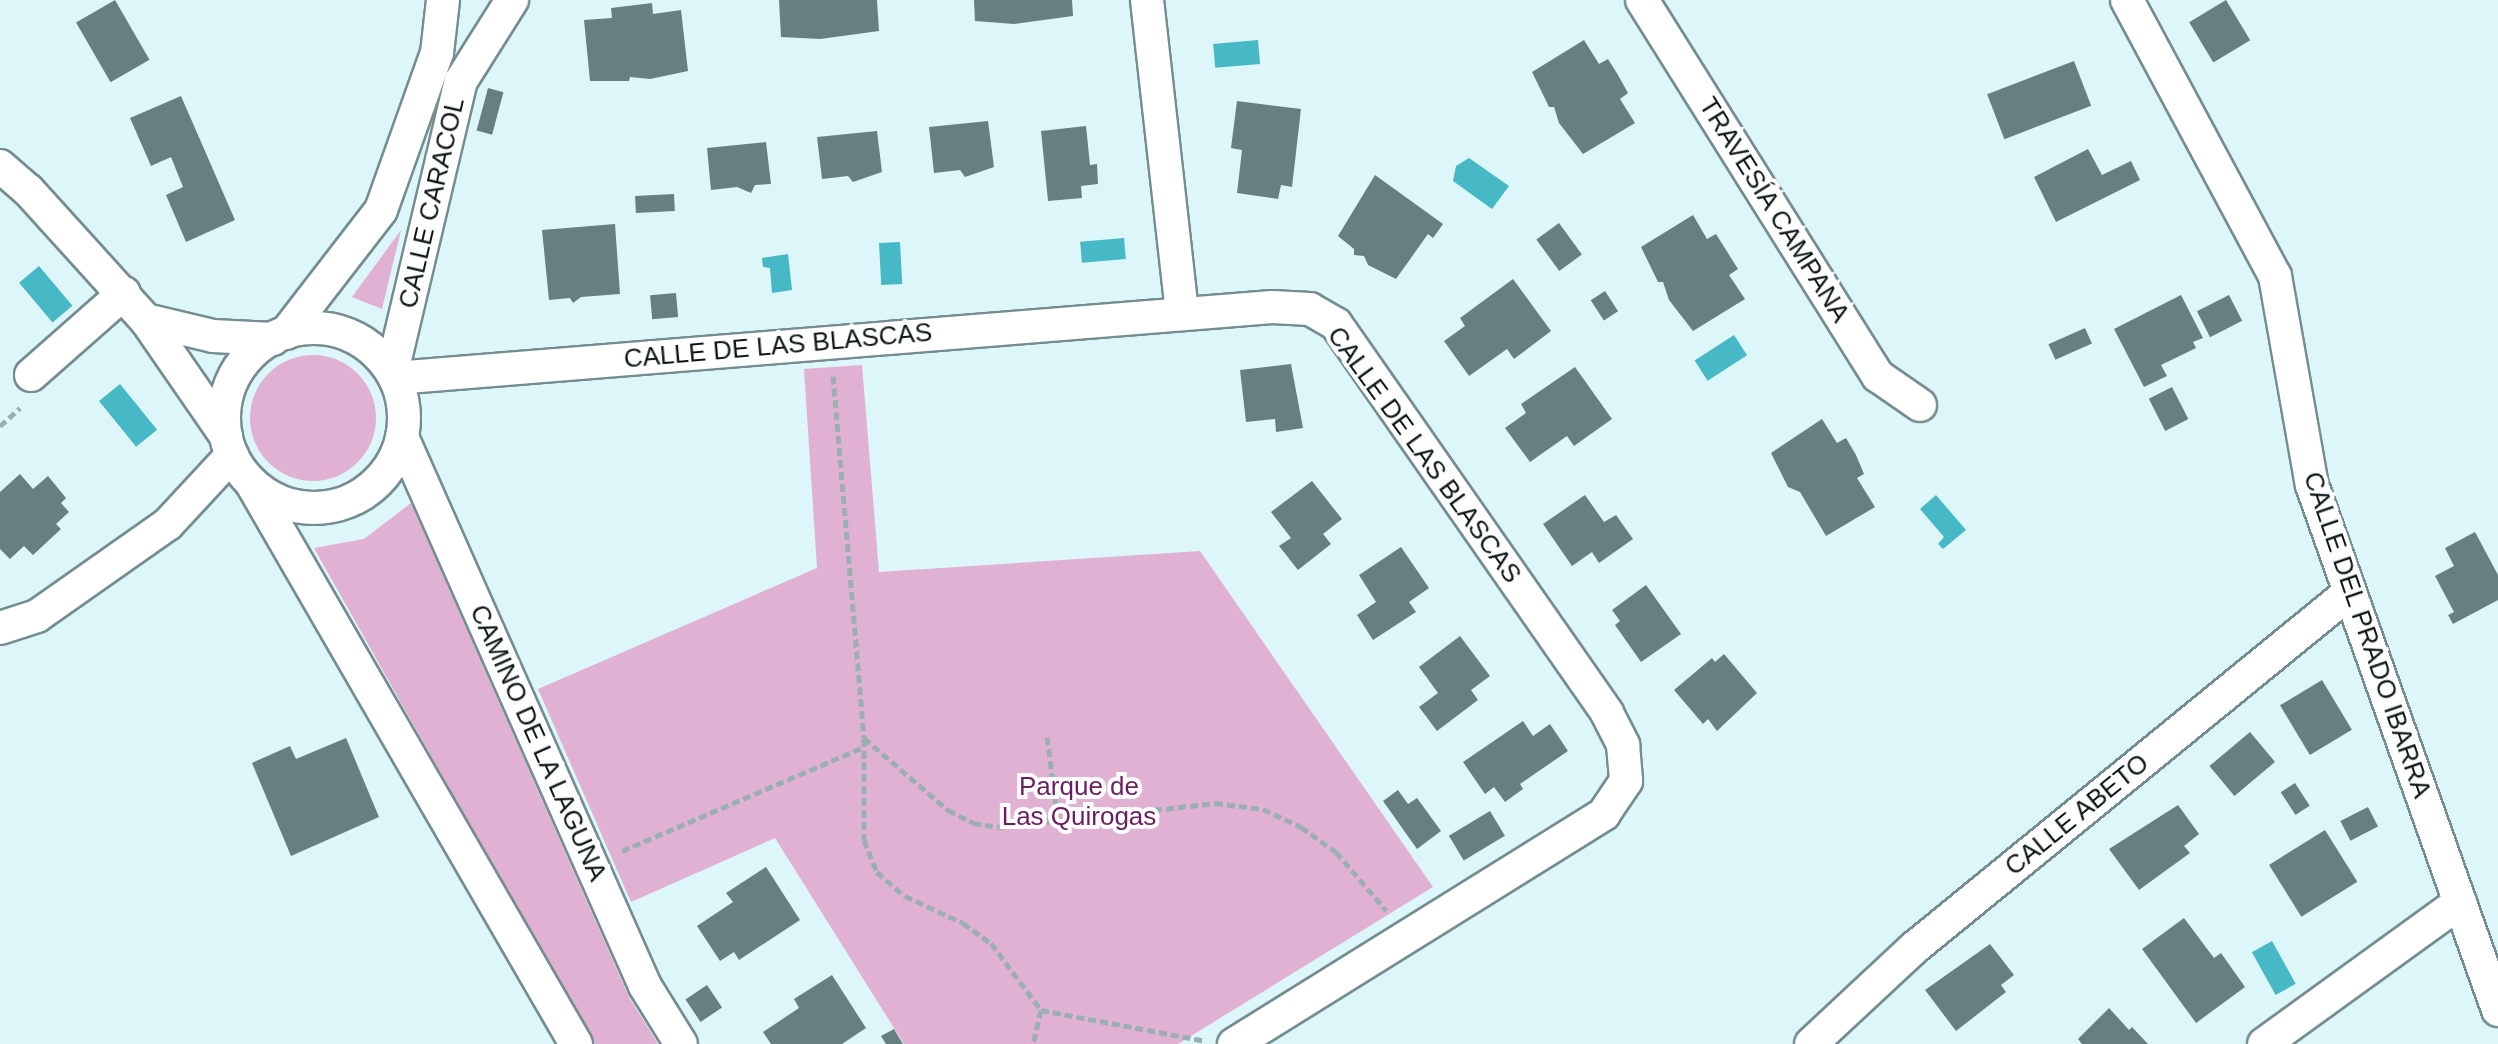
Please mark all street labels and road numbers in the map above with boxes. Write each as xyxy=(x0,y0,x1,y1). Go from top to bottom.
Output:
street label: TRAVESÍA CAMPANA xyxy=(1692,91,1856,329)
street label: CALLE CARACOL xyxy=(393,95,471,311)
street label: CALLE DE LAS BLASCAS xyxy=(623,317,933,375)
street label: CALLE DE LAS BLASCAS xyxy=(1320,321,1528,589)
street label: CALLE DEL PRADO IBARRA xyxy=(2296,467,2438,803)
street label: CAMINO DE LA LAGUNA xyxy=(463,599,613,887)
street label: CALLE ABETO xyxy=(1998,747,2156,883)

